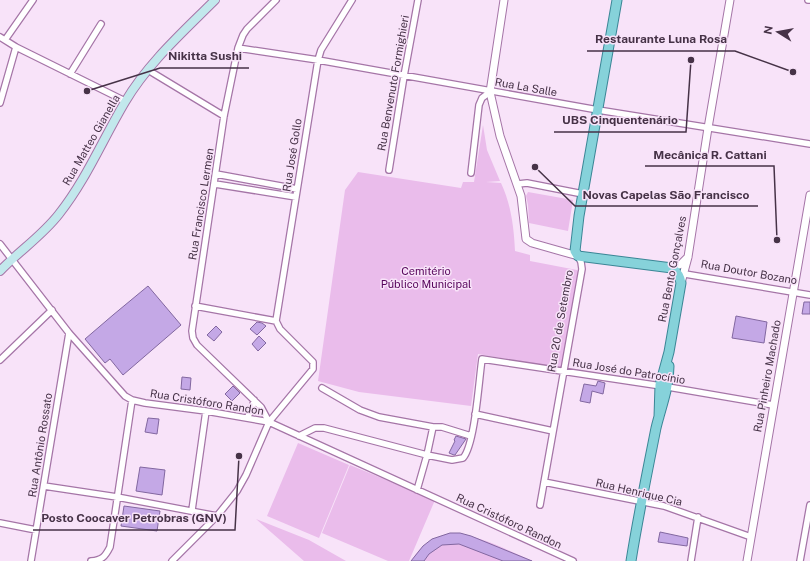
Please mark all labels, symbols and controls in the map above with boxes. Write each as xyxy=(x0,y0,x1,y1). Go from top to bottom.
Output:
north arrow xyxy=(758,12,798,52)
street label: Rua Benvenuto Formighieri xyxy=(375,14,411,152)
text: N xyxy=(761,25,775,35)
callout: Restaurante Luna Rosa xyxy=(587,27,735,51)
text: Restaurante Luna Rosa xyxy=(595,32,727,46)
callout: Nikitta Sushi xyxy=(160,44,249,68)
text: Nikitta Sushi xyxy=(168,49,242,63)
street label: Rua La Salle xyxy=(494,76,558,98)
street label: Rua Matteo Gianella xyxy=(60,92,122,188)
callout: UBS Cinquentenário xyxy=(554,108,686,132)
text: UBS Cinquentenário xyxy=(562,113,678,127)
street label: Rua José Gollo xyxy=(280,117,304,193)
callout: Mecânica R. Cattani xyxy=(645,142,774,166)
street label: Rua Francisco Lermen xyxy=(186,147,216,261)
text: Mecânica R. Cattani xyxy=(653,148,767,162)
callout: Novas Capelas São Francisco xyxy=(575,182,758,206)
text: Novas Capelas São Francisco xyxy=(583,188,750,202)
street label: Rua Bento Gonçalves xyxy=(656,214,689,323)
street label: Rua Doutor Bozano xyxy=(700,258,798,286)
park label: Cemitério Público Municipal xyxy=(381,265,471,290)
street label: Rua 20 de Setembro xyxy=(545,269,575,373)
street label: Rua Pinheiro Machado xyxy=(751,319,783,433)
street label: Rua José do Patrocínio xyxy=(572,356,686,386)
street label: Rua Cristóforo Randon xyxy=(149,387,265,417)
street label: Rua Antônio Rossato xyxy=(26,392,54,498)
street label: Rua Henrique Cia xyxy=(594,476,684,508)
street label: Rua Cristóforo Randon xyxy=(454,491,564,551)
callout: Posto Coocaver Petrobras (GNV) xyxy=(33,506,235,530)
text: Posto Coocaver Petrobras (GNV) xyxy=(41,511,227,525)

